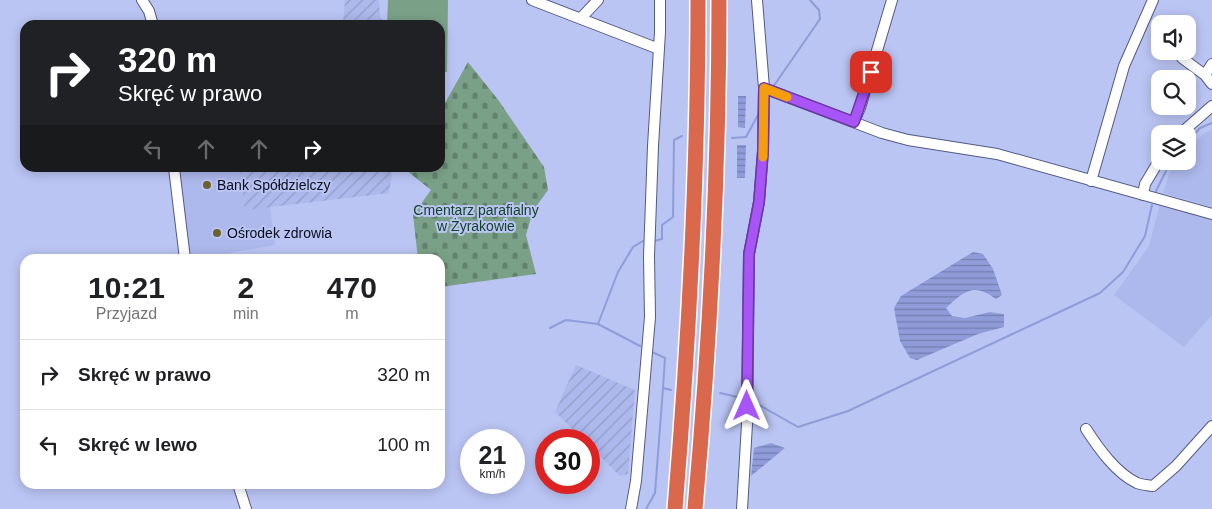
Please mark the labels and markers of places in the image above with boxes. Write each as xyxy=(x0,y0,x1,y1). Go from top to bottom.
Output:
pin xyxy=(850,51,892,93)
place label: Bank Spółdzielczy xyxy=(217,177,331,193)
marker: Bank Spółdzielczy xyxy=(201,179,213,191)
place label: Ośrodek zdrowia xyxy=(227,225,332,241)
marker: Ośrodek zdrowia xyxy=(211,227,223,239)

